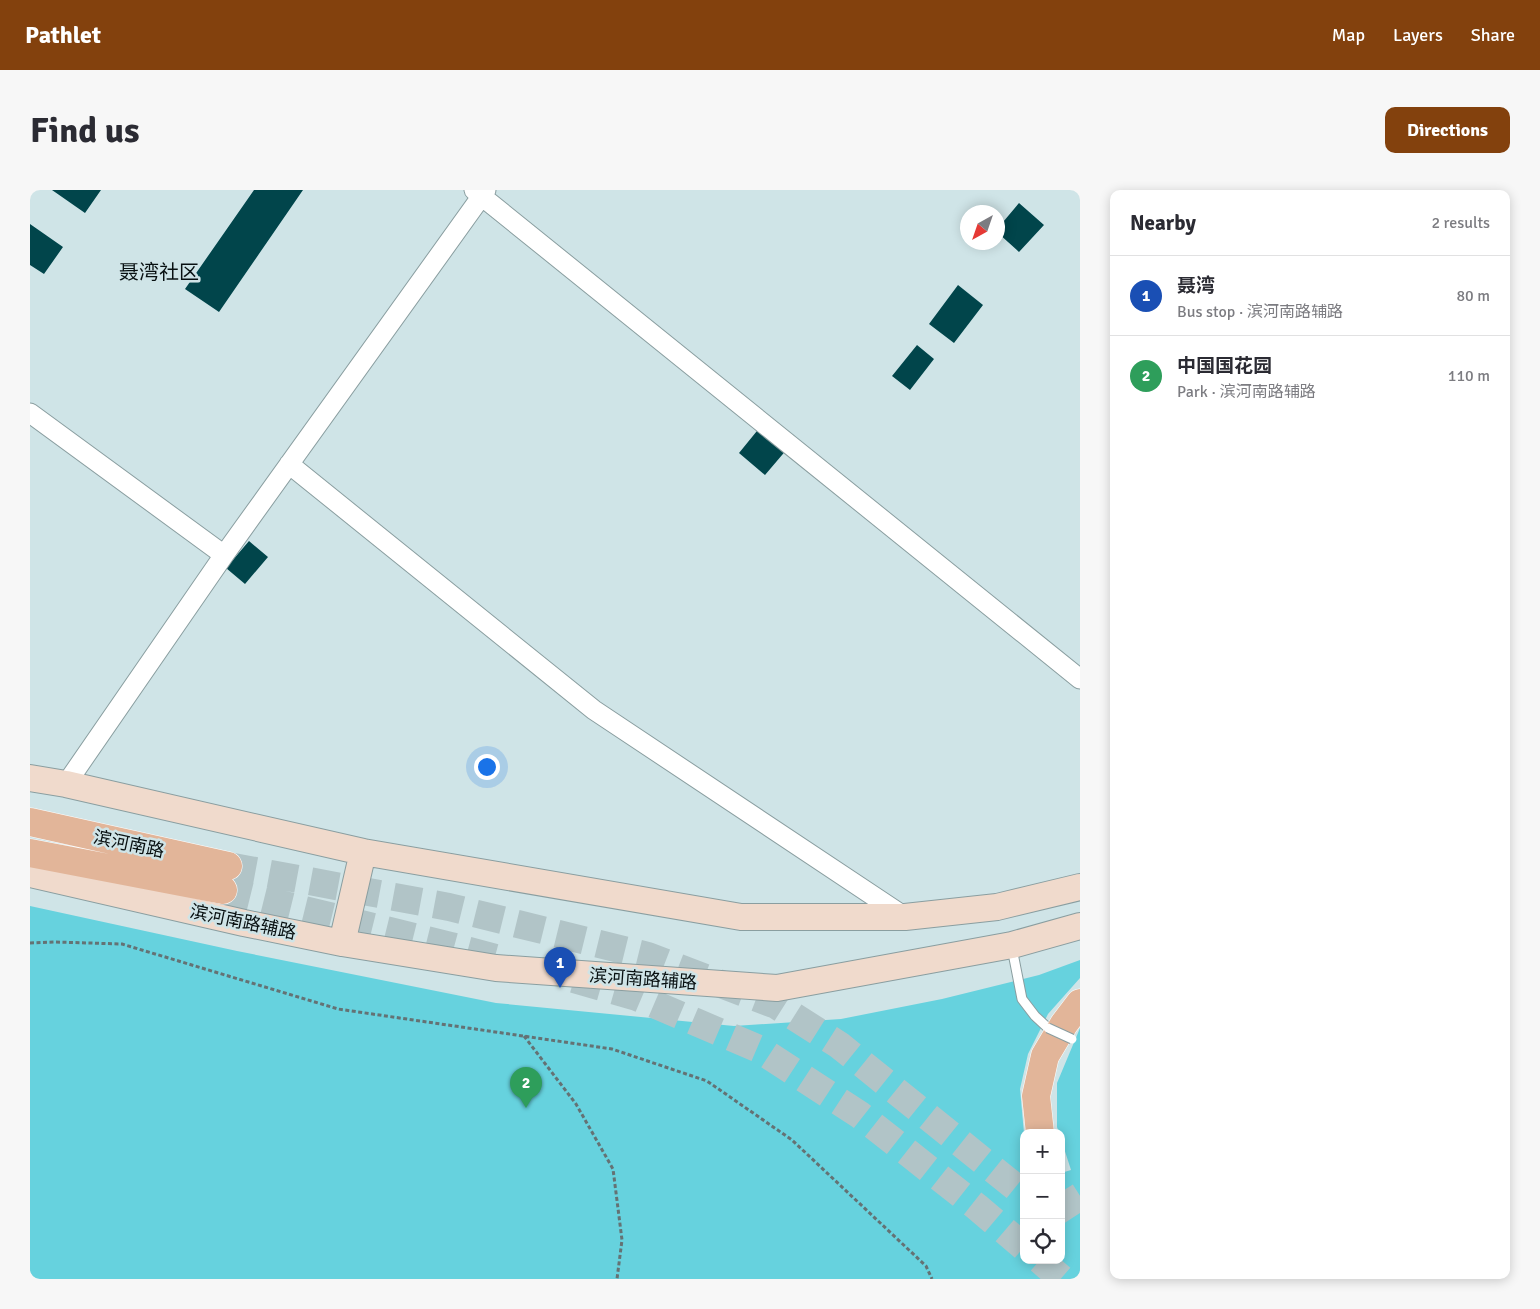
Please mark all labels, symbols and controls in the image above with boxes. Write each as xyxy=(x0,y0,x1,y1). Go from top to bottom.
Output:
text: Pathlet xyxy=(25,20,101,50)
text: Map xyxy=(1332,24,1365,46)
text: Layers xyxy=(1393,24,1443,46)
text: Share xyxy=(1471,24,1515,46)
button: Directions xyxy=(1385,107,1510,153)
text: Find us xyxy=(30,109,140,152)
north arrow xyxy=(960,205,1005,250)
text: Nearby xyxy=(1130,210,1196,236)
text: 2 results xyxy=(1431,213,1490,233)
district label: 聂湾社区 xyxy=(119,260,199,285)
text: 聂湾 xyxy=(1177,274,1215,298)
text: 1 xyxy=(1142,286,1150,306)
text: 80 m xyxy=(1456,286,1490,306)
text: Bus stop · 滨河南路辅路 xyxy=(1177,302,1343,322)
text: 中国国花园 xyxy=(1177,354,1272,378)
text: 2 xyxy=(1142,366,1150,386)
text: 110 m xyxy=(1448,366,1490,386)
text: Park · 滨河南路辅路 xyxy=(1177,382,1316,402)
your location xyxy=(474,754,500,780)
street label: 滨河南路 xyxy=(91,826,167,862)
street label: 滨河南路辅路 xyxy=(188,900,298,944)
pin: 1 xyxy=(544,947,576,988)
street label: 滨河南路辅路 xyxy=(588,964,698,994)
pin: 2 xyxy=(510,1067,542,1108)
map controls xyxy=(1020,1129,1065,1264)
button: + xyxy=(1020,1129,1065,1174)
button: − xyxy=(1020,1174,1065,1219)
button: locate xyxy=(1020,1219,1065,1264)

